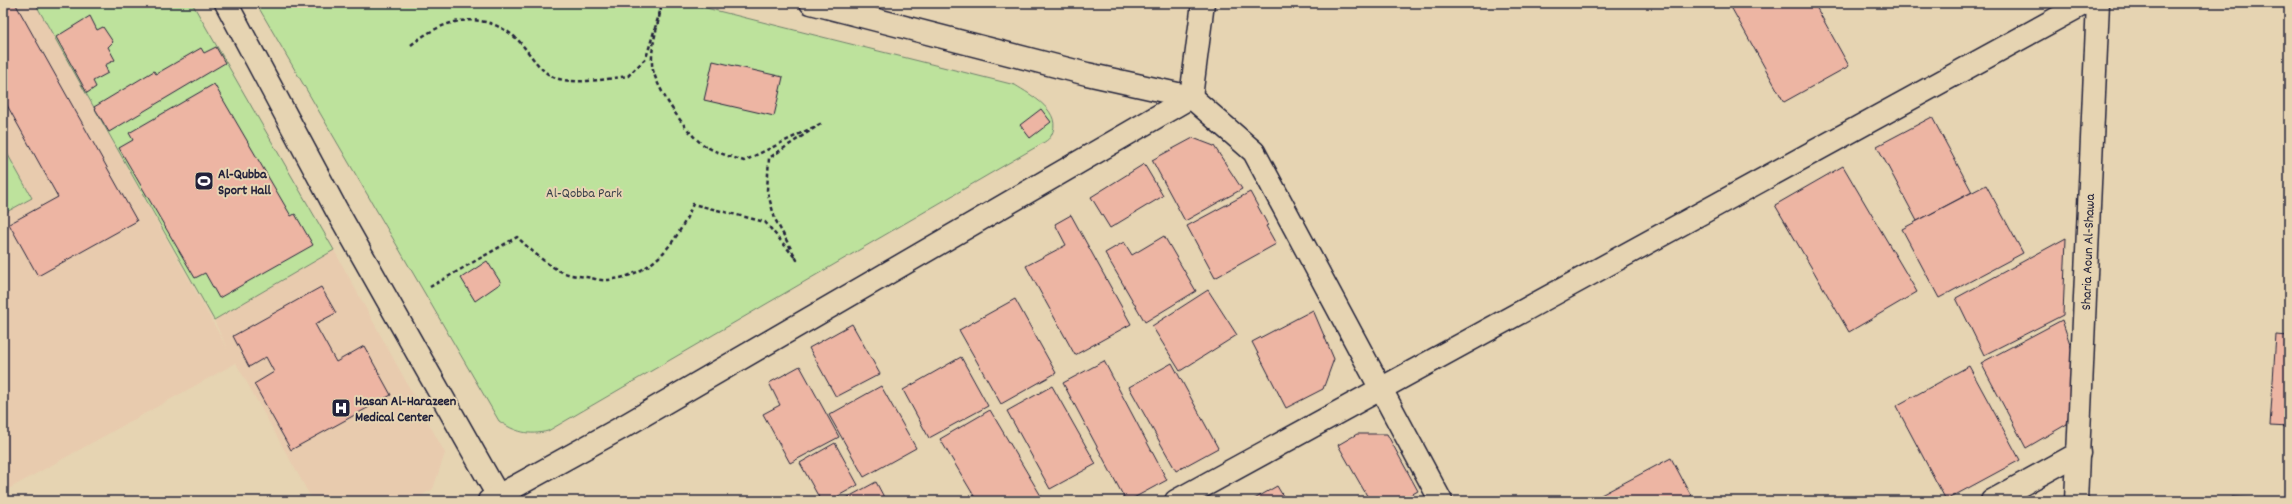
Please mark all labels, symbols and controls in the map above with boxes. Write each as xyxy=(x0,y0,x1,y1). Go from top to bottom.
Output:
place label: Al-Qubba Sport Hall xyxy=(218,165,271,201)
sports icon: Al-Qubba Sport Hall xyxy=(193,170,215,192)
park label: Al-Qobba Park xyxy=(546,184,622,204)
street label: Sharia Aoun Al-Shawa xyxy=(2077,193,2101,311)
place label: Hasan Al-Harazeen Medical Center xyxy=(355,392,457,428)
hospital icon: Hasan Al-Harazeen Medical Center xyxy=(330,397,352,419)

